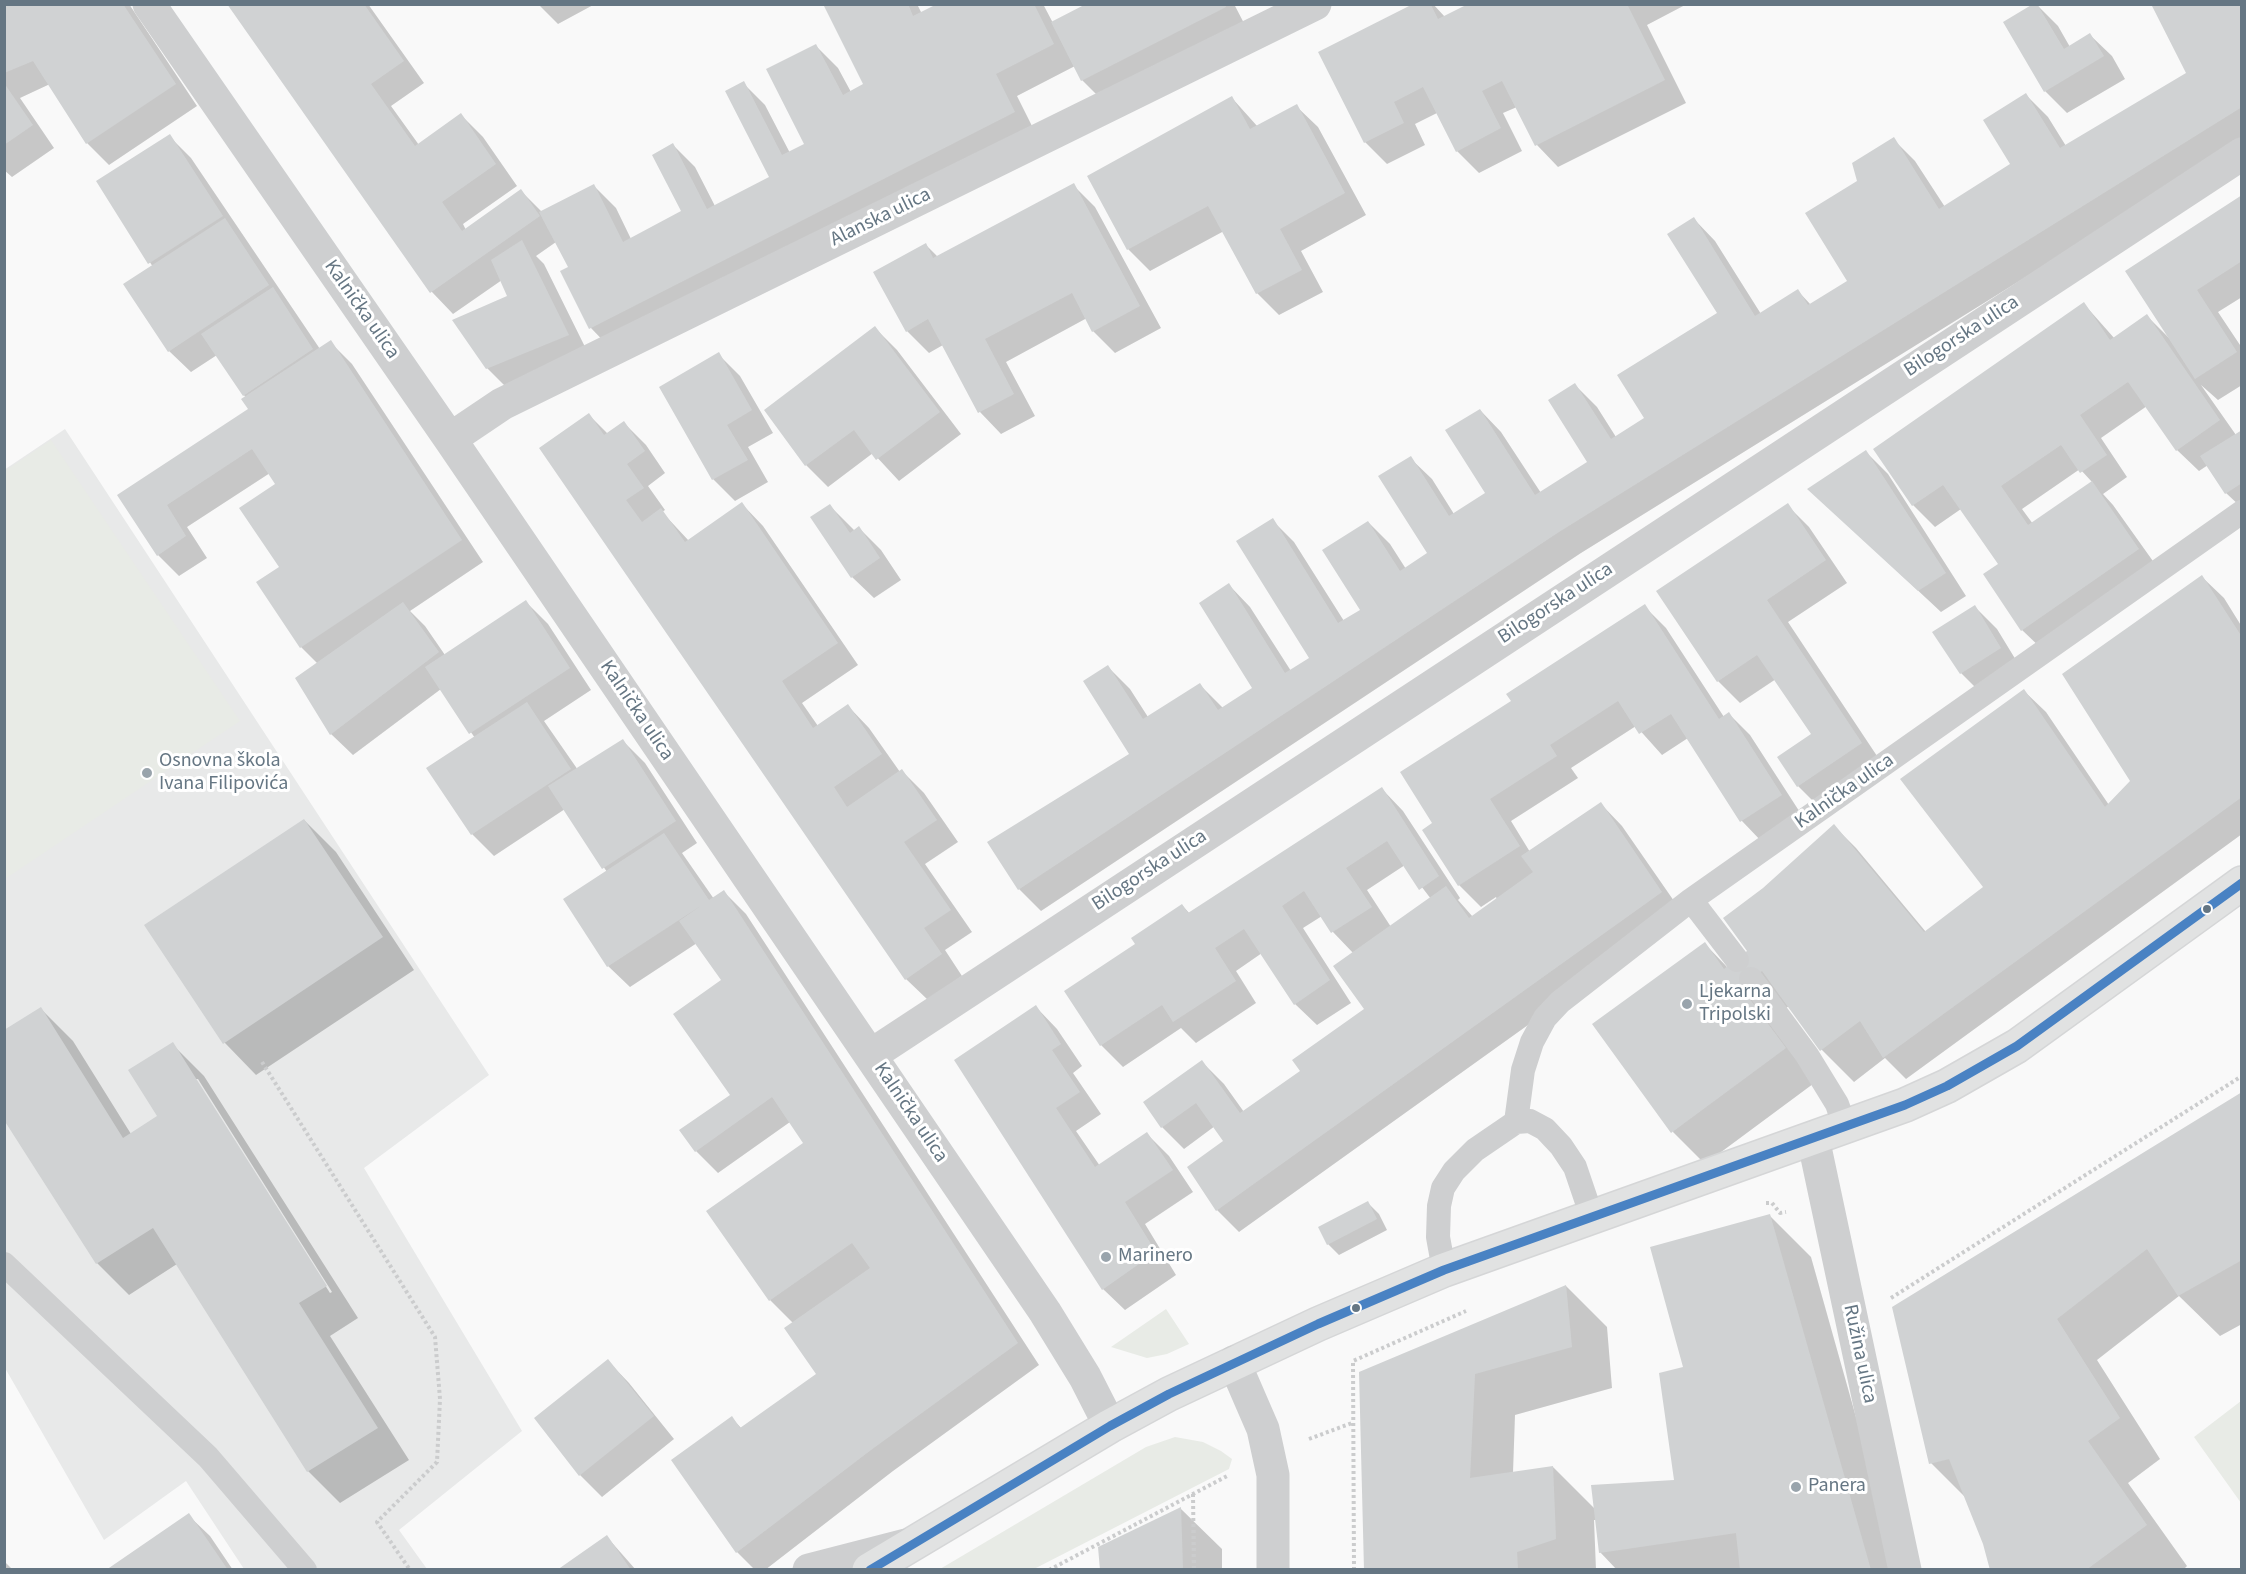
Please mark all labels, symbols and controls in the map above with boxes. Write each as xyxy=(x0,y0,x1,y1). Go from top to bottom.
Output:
street label: Alanska ulica xyxy=(827,183,935,253)
street label: Kalnička ulica xyxy=(318,256,404,364)
street label: Bilogorska ulica xyxy=(1900,291,2024,383)
street label: Bilogorska ulica xyxy=(1494,558,1618,650)
street label: Kalnička ulica xyxy=(594,656,678,766)
street label: Kalnička ulica xyxy=(1791,749,1899,835)
place label: Osnovna škola Ivana Filipovića xyxy=(159,750,288,797)
marker: Osnovna škola Ivana Filipovića xyxy=(140,766,154,780)
street label: Bilogorska ulica xyxy=(1088,825,1212,917)
unlabelled marker xyxy=(2201,903,2213,915)
place label: Ljekarna Tripolski xyxy=(1699,981,1771,1028)
marker: Ljekarna Tripolski xyxy=(1680,997,1694,1011)
street label: Kalnička ulica xyxy=(868,1058,952,1168)
place label: Marinero xyxy=(1118,1245,1193,1269)
marker: Marinero xyxy=(1099,1250,1113,1264)
unlabelled marker xyxy=(1350,1302,1362,1314)
street label: Ružina ulica xyxy=(1837,1302,1881,1406)
place label: Panera xyxy=(1808,1475,1866,1499)
marker: Panera xyxy=(1789,1480,1803,1494)

